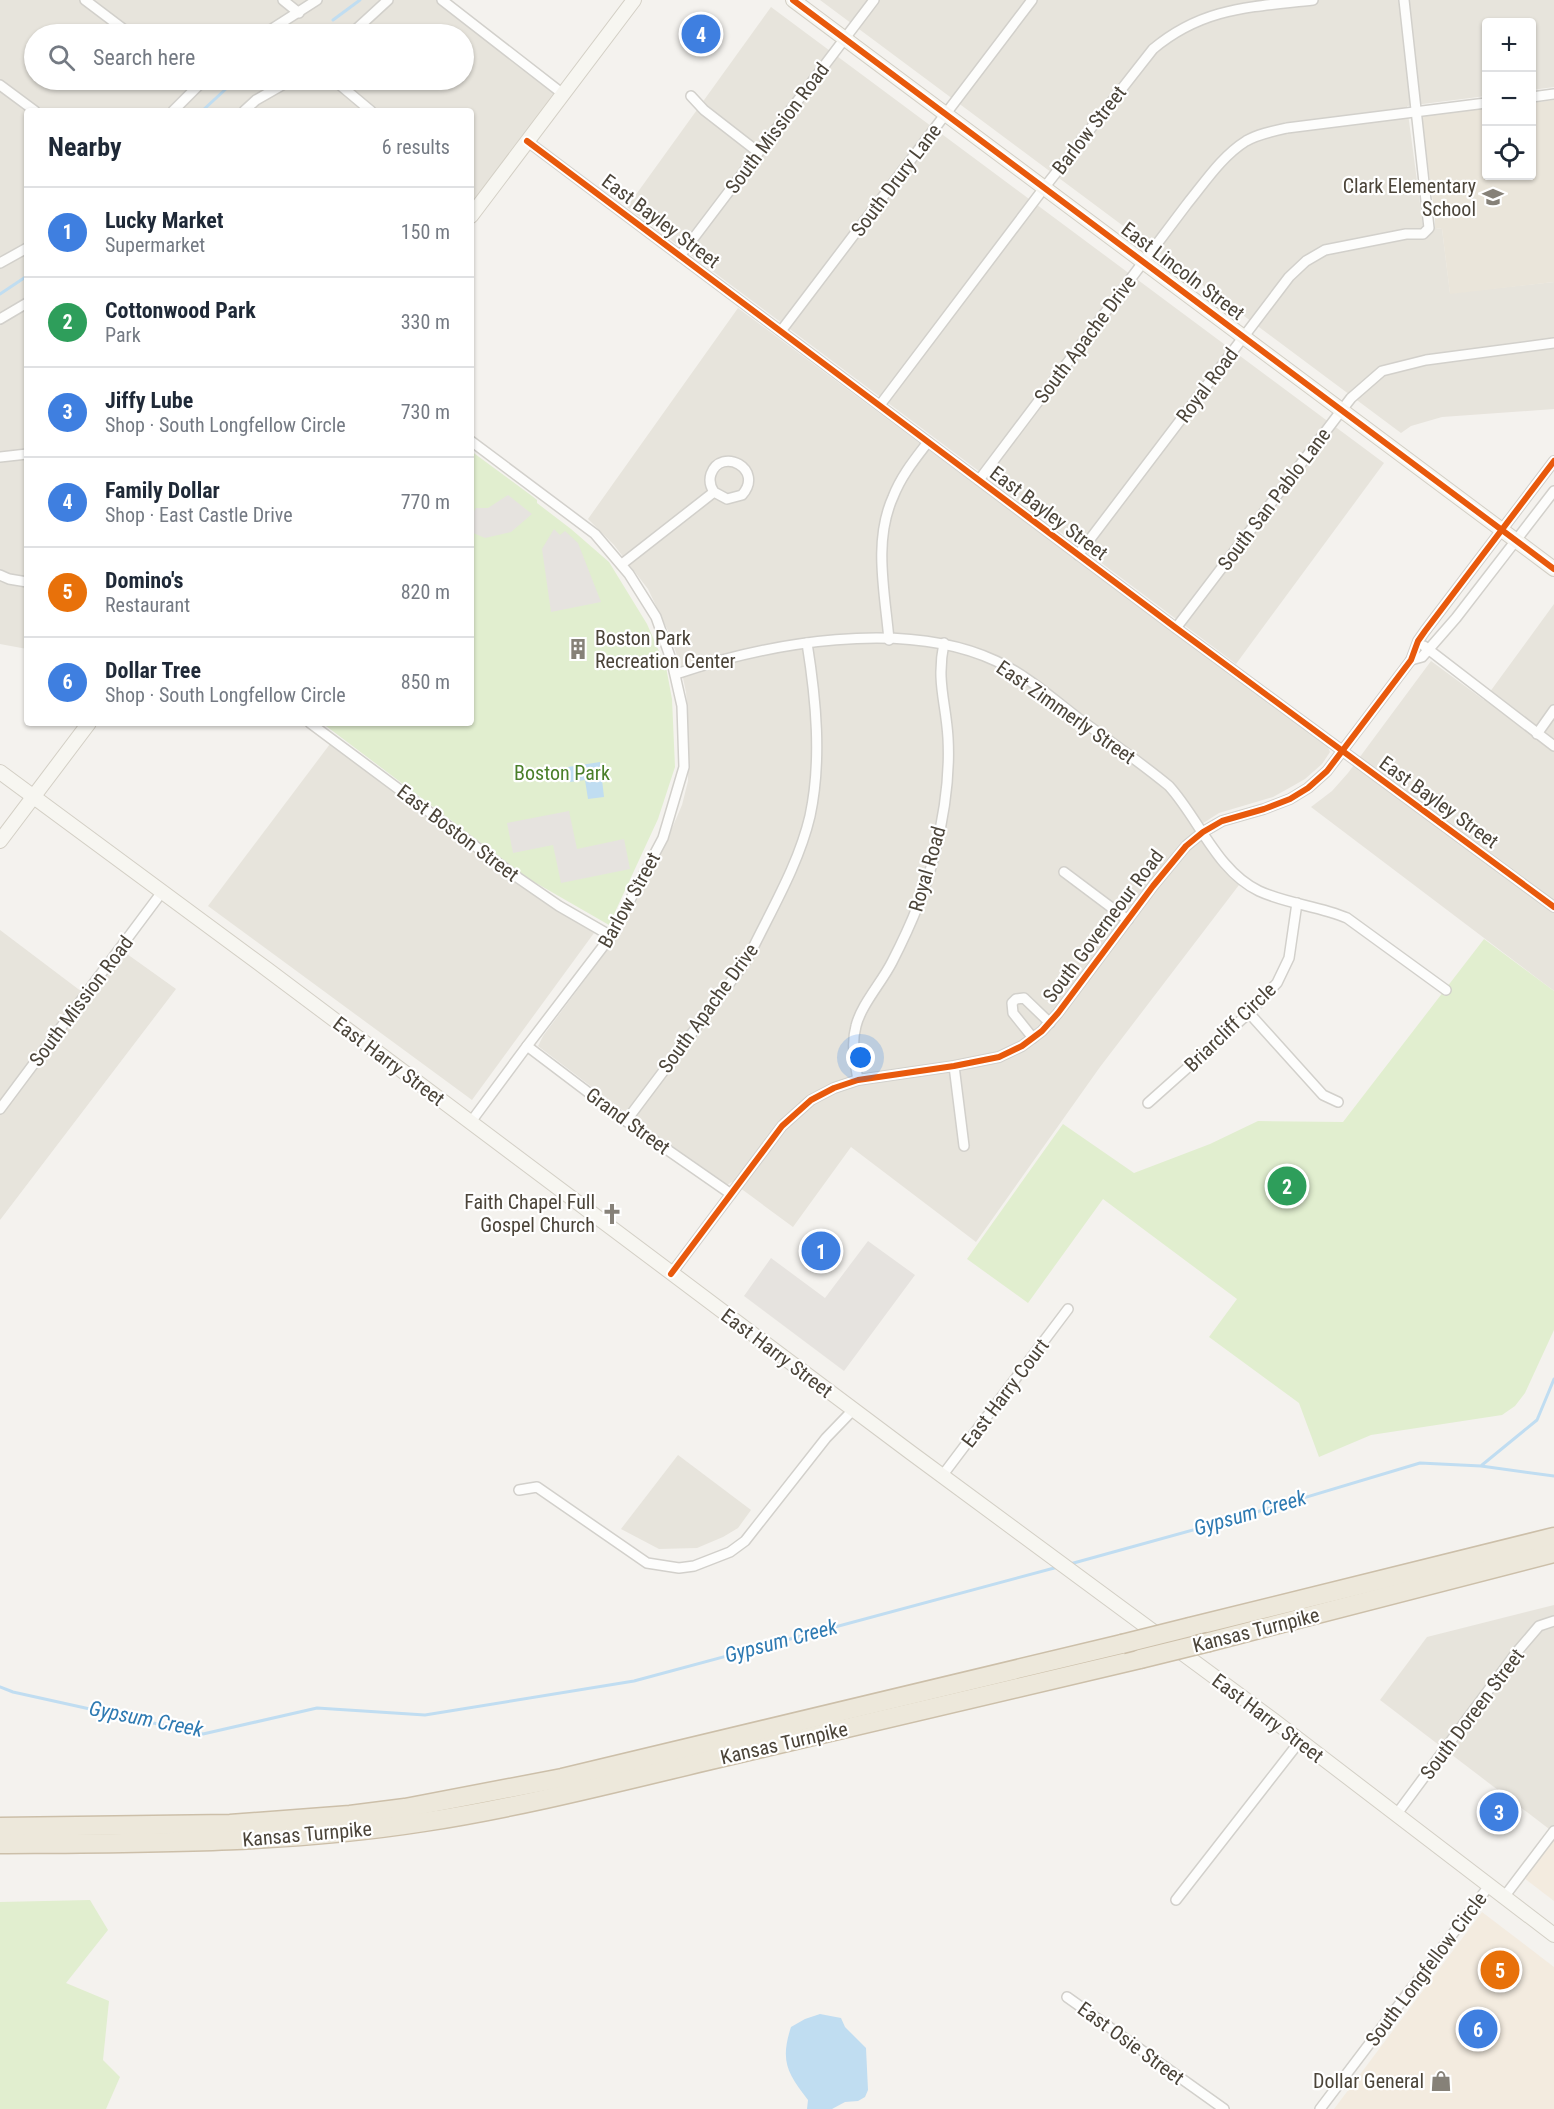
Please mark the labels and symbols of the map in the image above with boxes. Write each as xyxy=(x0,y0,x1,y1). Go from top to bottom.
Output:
pin: 4 xyxy=(682,12,720,57)
street label: South Mission Road xyxy=(720,58,834,198)
street label: Barlow Street xyxy=(1047,81,1131,179)
street label: South Drury Lane xyxy=(846,119,946,241)
street label: East Bayley Street xyxy=(597,169,725,273)
place label: Clark Elementary School xyxy=(1343,174,1476,221)
school or university icon: Clark Elementary School xyxy=(1481,185,1505,209)
street label: East Lincoln Street xyxy=(1117,217,1249,325)
street label: South Apache Drive xyxy=(1029,270,1141,408)
street label: Royal Road xyxy=(1171,343,1243,427)
street label: South San Pablo Lane xyxy=(1213,423,1335,575)
street label: East Bayley Street xyxy=(985,461,1113,565)
place label: Boston Park Recreation Center xyxy=(595,626,736,673)
building icon: Boston Park Recreation Center xyxy=(566,637,590,661)
street label: East Zimmerly Street xyxy=(992,655,1140,769)
street label: East Bayley Street xyxy=(1375,751,1503,853)
park label: Boston Park xyxy=(514,761,610,785)
street label: East Boston Street xyxy=(392,779,524,887)
street label: Royal Road xyxy=(903,824,951,914)
street label: South Governeour Road xyxy=(1038,845,1168,1007)
street label: Barlow Street xyxy=(593,848,665,952)
street label: South Mission Road xyxy=(24,931,138,1071)
street label: South Apache Drive xyxy=(653,939,763,1077)
street label: Briarcliff Circle xyxy=(1179,977,1281,1077)
street label: East Harry Street xyxy=(329,1011,450,1111)
your location xyxy=(846,1043,875,1072)
street label: Grand Street xyxy=(581,1082,675,1160)
pin: 2 xyxy=(1268,1164,1306,1208)
place label: Faith Chapel Full Gospel Church xyxy=(464,1190,595,1237)
church icon: Faith Chapel Full Gospel Church xyxy=(600,1202,624,1226)
pin: 1 xyxy=(802,1228,840,1274)
street label: East Harry Street xyxy=(717,1303,838,1403)
street label: East Harry Court xyxy=(956,1334,1054,1452)
water label: Gypsum Creek xyxy=(1191,1485,1310,1540)
street label: Kansas Turnpike xyxy=(1190,1603,1322,1657)
water label: Gypsum Creek xyxy=(722,1614,841,1668)
street label: South Doreen Street xyxy=(1415,1644,1529,1784)
street label: East Harry Street xyxy=(1208,1668,1329,1768)
water label: Gypsum Creek xyxy=(87,1696,206,1742)
street label: Kansas Turnpike xyxy=(718,1717,850,1769)
pin: 3 xyxy=(1480,1790,1518,1834)
street label: Kansas Turnpike xyxy=(241,1816,373,1852)
street label: South Longfellow Circle xyxy=(1360,1887,1492,2051)
pin: 5 xyxy=(1480,1948,1520,1992)
street label: East Osie Street xyxy=(1073,1996,1189,2090)
pin: 6 xyxy=(1458,2006,1498,2052)
place label: Dollar General xyxy=(1313,2069,1424,2093)
shop icon: Dollar General xyxy=(1429,2069,1453,2093)

